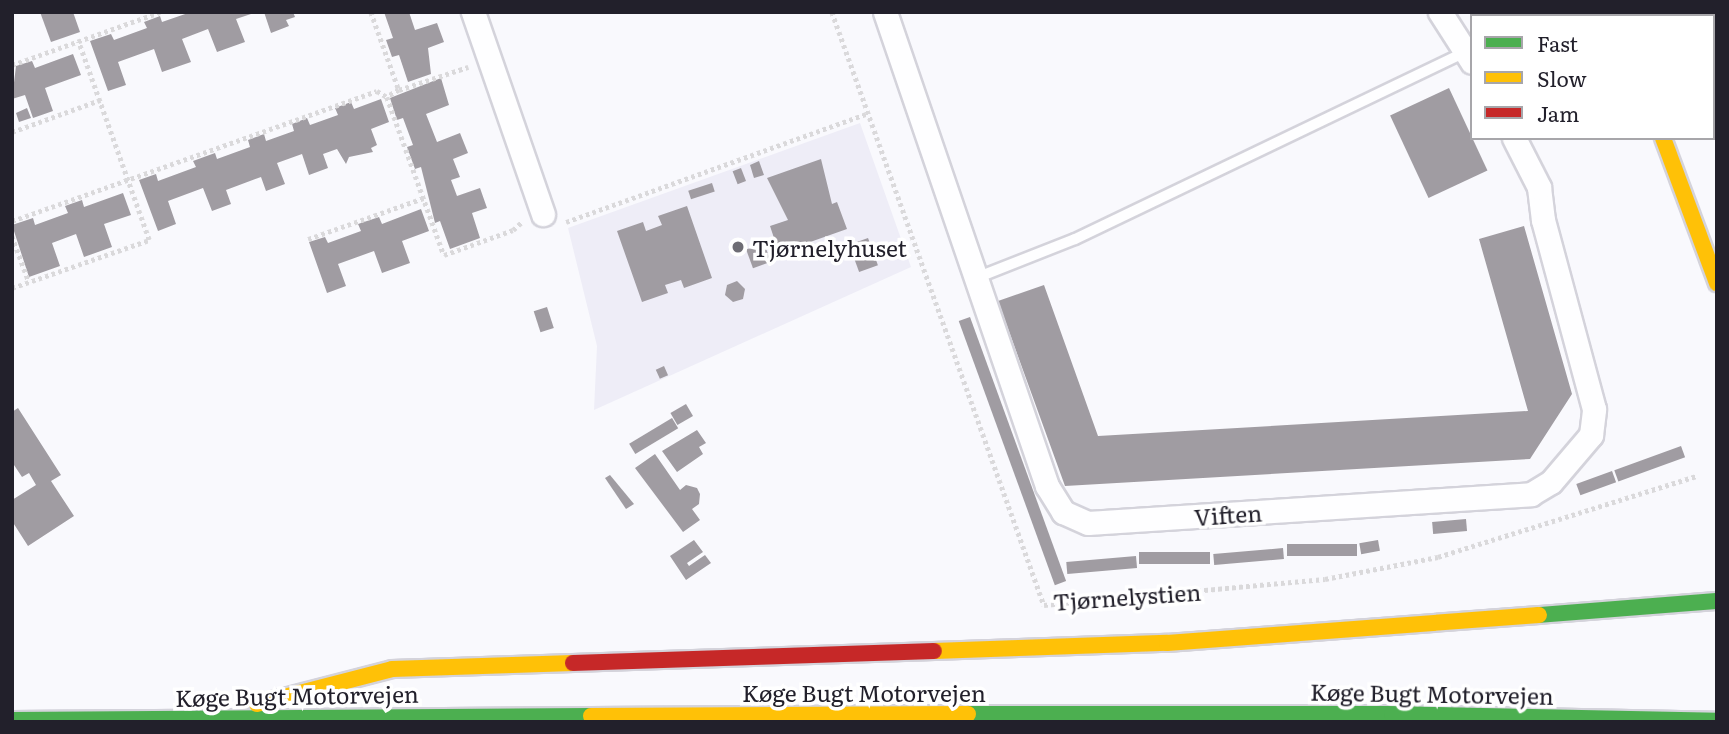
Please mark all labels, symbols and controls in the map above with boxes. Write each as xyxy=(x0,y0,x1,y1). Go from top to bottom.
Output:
legend xyxy=(1470,14,1715,140)
text: Fast xyxy=(1537,27,1578,58)
text: Slow xyxy=(1537,62,1587,93)
text: Jam xyxy=(1537,97,1579,128)
place label: Tjørnelyhuset xyxy=(752,233,907,261)
marker: Tjørnelyhuset xyxy=(730,239,746,255)
street label: Viften xyxy=(1193,498,1263,530)
street label: Tjørnelystien xyxy=(1052,577,1202,615)
street label: Køge Bugt Motorvejen xyxy=(1310,677,1554,709)
street label: Køge Bugt Motorvejen xyxy=(742,678,986,706)
street label: Køge Bugt Motorvejen xyxy=(175,679,419,711)

